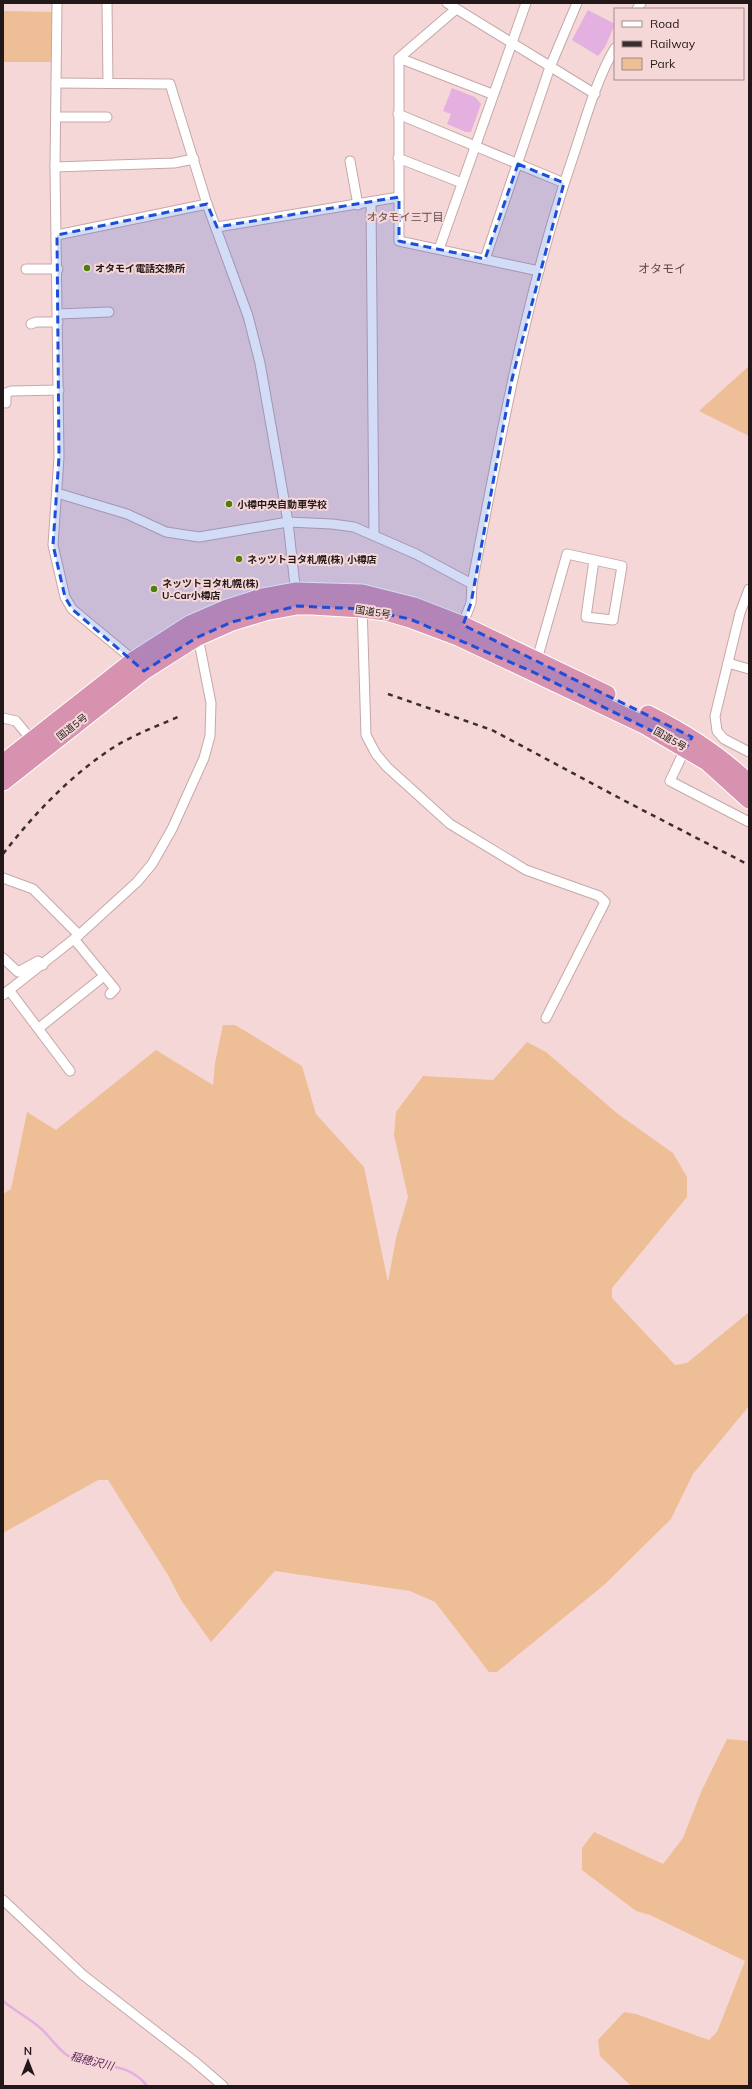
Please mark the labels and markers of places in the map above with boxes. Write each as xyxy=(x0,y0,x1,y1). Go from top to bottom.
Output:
place label: オタモイ電話交換所 xyxy=(95,262,185,275)
marker: オタモイ電話交換所 xyxy=(82,263,92,273)
place label: 小樽中央自動車学校 xyxy=(237,498,327,511)
marker: 小樽中央自動車学校 xyxy=(224,499,234,509)
place label: ネッツトヨタ札幌(株) 小樽店 xyxy=(247,553,377,566)
marker: ネッツトヨタ札幌(株) 小樽店 xyxy=(234,554,244,564)
place label: ネッツトヨタ札幌(株) U-Car小樽店 xyxy=(162,577,259,602)
marker: ネッツトヨタ札幌(株) U-Car小樽店 xyxy=(149,584,159,594)

